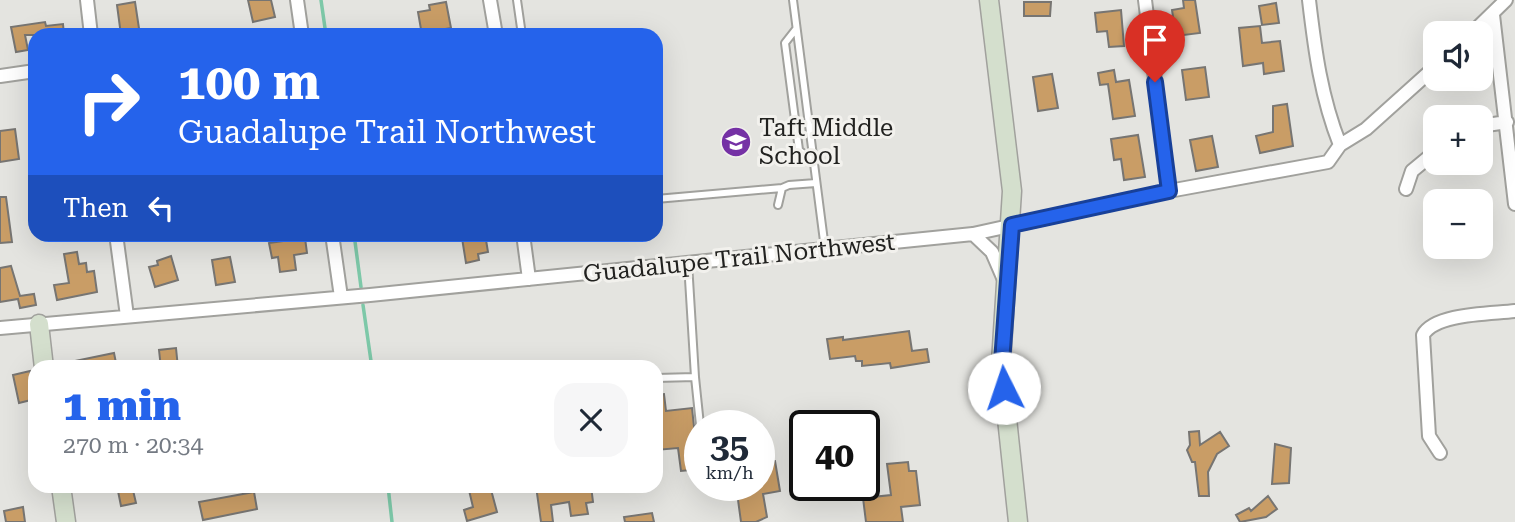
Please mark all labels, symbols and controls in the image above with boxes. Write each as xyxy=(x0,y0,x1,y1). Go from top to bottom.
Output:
pin xyxy=(1125,10,1185,82)
icon: arrive xyxy=(1136,21,1174,59)
map controls xyxy=(1423,21,1493,259)
button: sound xyxy=(1423,21,1493,91)
text: 100 m xyxy=(178,54,320,111)
icon: right xyxy=(63,56,154,147)
button: + xyxy=(1423,105,1493,175)
text: Guadalupe Trail Northwest xyxy=(178,113,596,151)
place label: Taft Middle School xyxy=(759,114,893,170)
school or university icon: Taft Middle School xyxy=(719,125,753,159)
icon: left xyxy=(142,189,180,227)
button: − xyxy=(1423,189,1493,259)
text: Then xyxy=(63,193,128,223)
street label: Guadalupe Trail Northwest xyxy=(582,228,896,288)
position arrow xyxy=(967,351,1041,425)
text: 1 min xyxy=(63,381,181,430)
button: close xyxy=(554,383,628,457)
speed limit sign: 40 xyxy=(789,410,880,501)
text: 35 xyxy=(710,426,749,467)
text: 270 m · 20:34 xyxy=(63,432,203,459)
text: km/h xyxy=(705,462,754,483)

